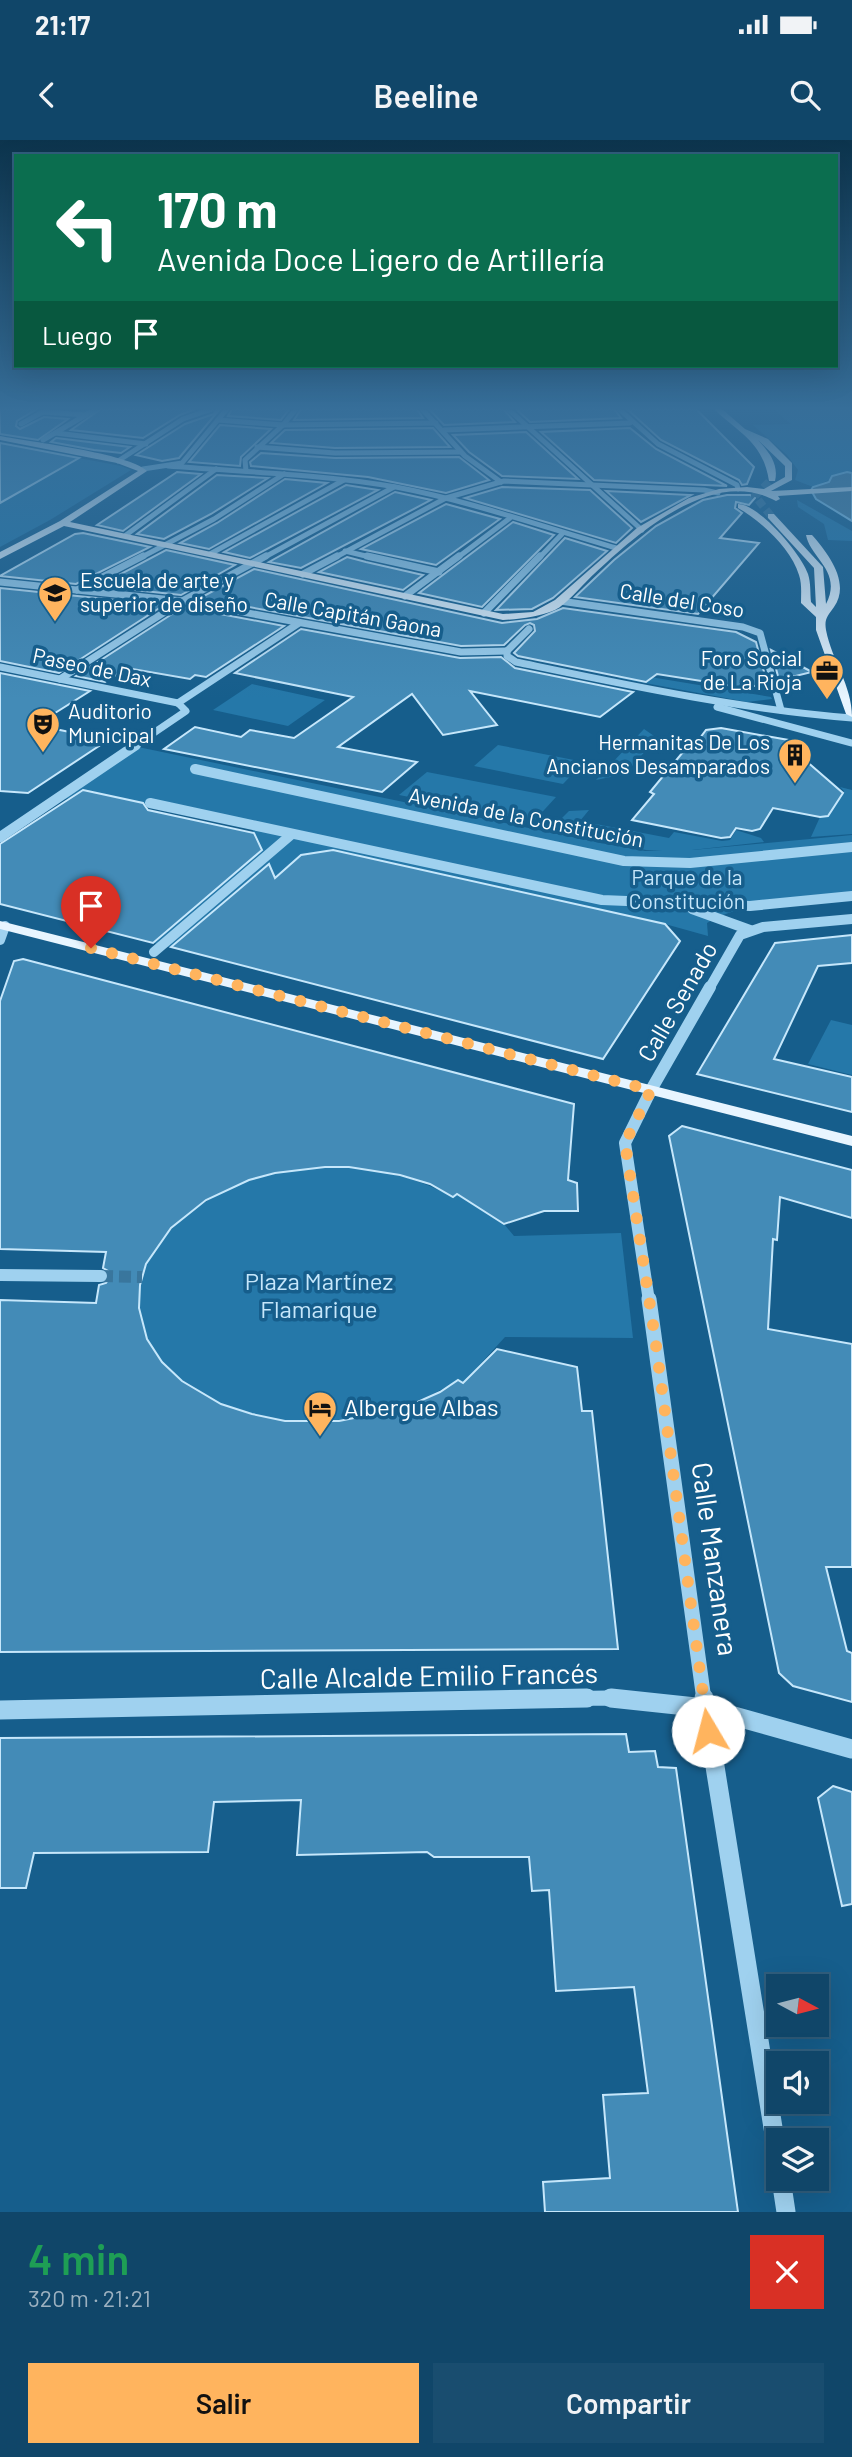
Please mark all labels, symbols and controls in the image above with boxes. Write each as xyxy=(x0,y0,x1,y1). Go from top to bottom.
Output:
text: 21:17 xyxy=(35,9,90,40)
icon: back xyxy=(28,76,66,114)
text: Beeline xyxy=(374,76,478,114)
icon: search xyxy=(786,76,824,114)
text: 170 m xyxy=(157,179,277,238)
icon: left xyxy=(42,182,133,273)
text: Avenida Doce Ligero de Artillería xyxy=(157,239,605,277)
icon: arrive xyxy=(127,315,165,353)
text: Luego xyxy=(42,319,113,350)
place label: Escuela de arte y superior de diseño xyxy=(80,567,248,616)
school or university icon: Escuela de arte y superior de diseño xyxy=(36,574,74,623)
street label: Calle del Coso xyxy=(618,577,746,622)
street label: Calle Capitán Gaona xyxy=(263,586,444,641)
street label: Paseo de Dax xyxy=(31,642,154,691)
place label: Foro Social de La Rioja xyxy=(701,645,802,694)
office icon: Foro Social de La Rioja xyxy=(808,652,846,701)
place label: Auditorio Municipal xyxy=(68,698,154,747)
theatre icon: Auditorio Municipal xyxy=(24,705,62,754)
place label: Hermanitas De Los Ancianos Desamparados xyxy=(546,729,770,778)
building icon: Hermanitas De Los Ancianos Desamparados xyxy=(776,736,814,785)
street label: Avenida de la Constitución xyxy=(407,781,646,852)
park label: Parque de la Constitución xyxy=(629,864,745,913)
pin xyxy=(61,876,121,948)
icon: arrive xyxy=(72,887,110,925)
street label: Calle Senado xyxy=(631,936,723,1066)
park label: Plaza Martínez Flamarique xyxy=(245,1266,393,1323)
hotel icon: Albergue Albas xyxy=(301,1389,339,1438)
place label: Albergue Albas xyxy=(344,1392,499,1421)
street label: Calle Manzanera xyxy=(686,1460,746,1658)
street label: Calle Alcalde Emilio Francés xyxy=(260,1655,598,1695)
position arrow xyxy=(671,1694,745,1768)
north arrow xyxy=(766,1974,830,2037)
map controls xyxy=(766,1974,829,2191)
button: sound xyxy=(766,2051,829,2114)
button: layers xyxy=(766,2128,829,2191)
text: 4 min xyxy=(28,2233,129,2283)
button: close xyxy=(750,2235,824,2309)
text: 320 m · 21:21 xyxy=(28,2284,151,2312)
button: Salir xyxy=(28,2363,419,2443)
button: Compartir xyxy=(433,2363,824,2443)

